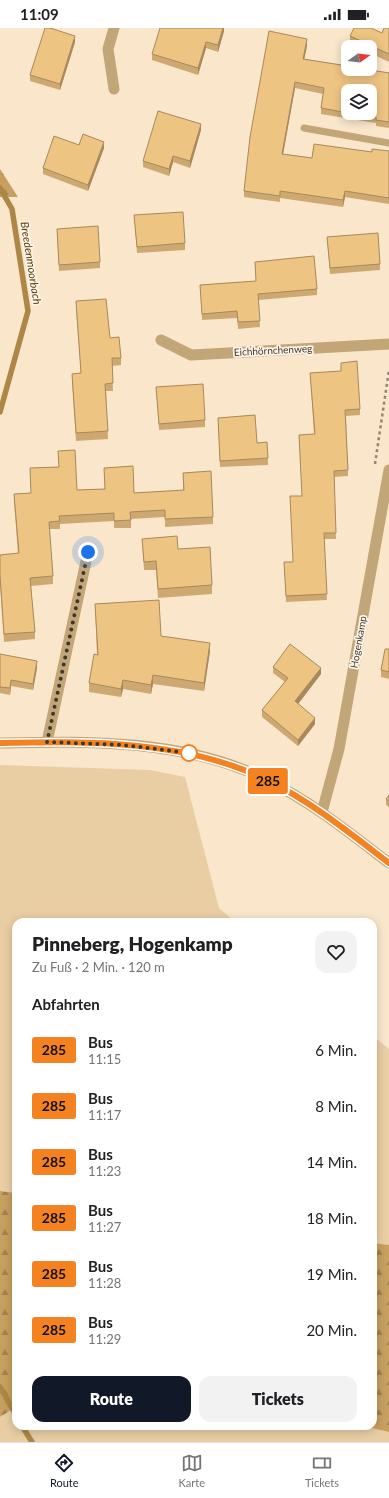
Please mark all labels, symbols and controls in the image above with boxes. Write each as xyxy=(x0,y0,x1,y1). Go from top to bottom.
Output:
text: 11:09 xyxy=(20,5,59,23)
north arrow xyxy=(341,40,377,76)
map controls xyxy=(341,40,377,120)
button: layers xyxy=(341,84,377,120)
water label: Breedenmoorbach xyxy=(19,221,44,305)
street label: Eichhörnchenweg xyxy=(234,342,312,358)
your location xyxy=(78,542,98,562)
street label: Hogenkamp xyxy=(347,614,369,669)
unlabelled marker xyxy=(180,744,198,762)
line badge: 285 xyxy=(245,768,291,794)
text: 285 xyxy=(256,772,280,789)
button: heart xyxy=(315,931,357,973)
text: Pinneberg, Hogenkamp xyxy=(32,932,233,955)
text: Zu Fuß · 2 Min. · 120 m xyxy=(32,959,165,975)
text: Abfahrten xyxy=(32,995,100,1013)
text: Bus xyxy=(88,1033,113,1051)
text: 285 xyxy=(42,1041,66,1058)
text: 6 Min. xyxy=(315,1041,357,1059)
text: 11:15 xyxy=(88,1051,121,1067)
text: Bus xyxy=(88,1089,113,1107)
text: 285 xyxy=(42,1097,66,1114)
text: 8 Min. xyxy=(315,1097,357,1115)
text: 11:17 xyxy=(88,1107,121,1123)
text: Bus xyxy=(88,1145,113,1163)
text: 285 xyxy=(42,1153,66,1170)
text: 14 Min. xyxy=(306,1153,357,1171)
text: 11:23 xyxy=(88,1163,121,1179)
text: Bus xyxy=(88,1201,113,1219)
text: 285 xyxy=(42,1209,66,1226)
text: 18 Min. xyxy=(306,1209,357,1227)
text: 11:27 xyxy=(88,1219,121,1235)
text: Bus xyxy=(88,1257,113,1275)
text: 285 xyxy=(42,1265,66,1282)
text: 19 Min. xyxy=(306,1265,357,1283)
text: 11:28 xyxy=(88,1275,121,1291)
text: Bus xyxy=(88,1313,113,1331)
text: 285 xyxy=(42,1321,66,1338)
text: 20 Min. xyxy=(306,1321,357,1339)
text: 11:29 xyxy=(88,1331,121,1347)
button: Route xyxy=(32,1376,191,1422)
button: Tickets xyxy=(199,1376,357,1422)
tab: Route xyxy=(50,1452,79,1489)
tab: Karte xyxy=(179,1452,205,1489)
tab: Tickets xyxy=(305,1452,339,1489)

